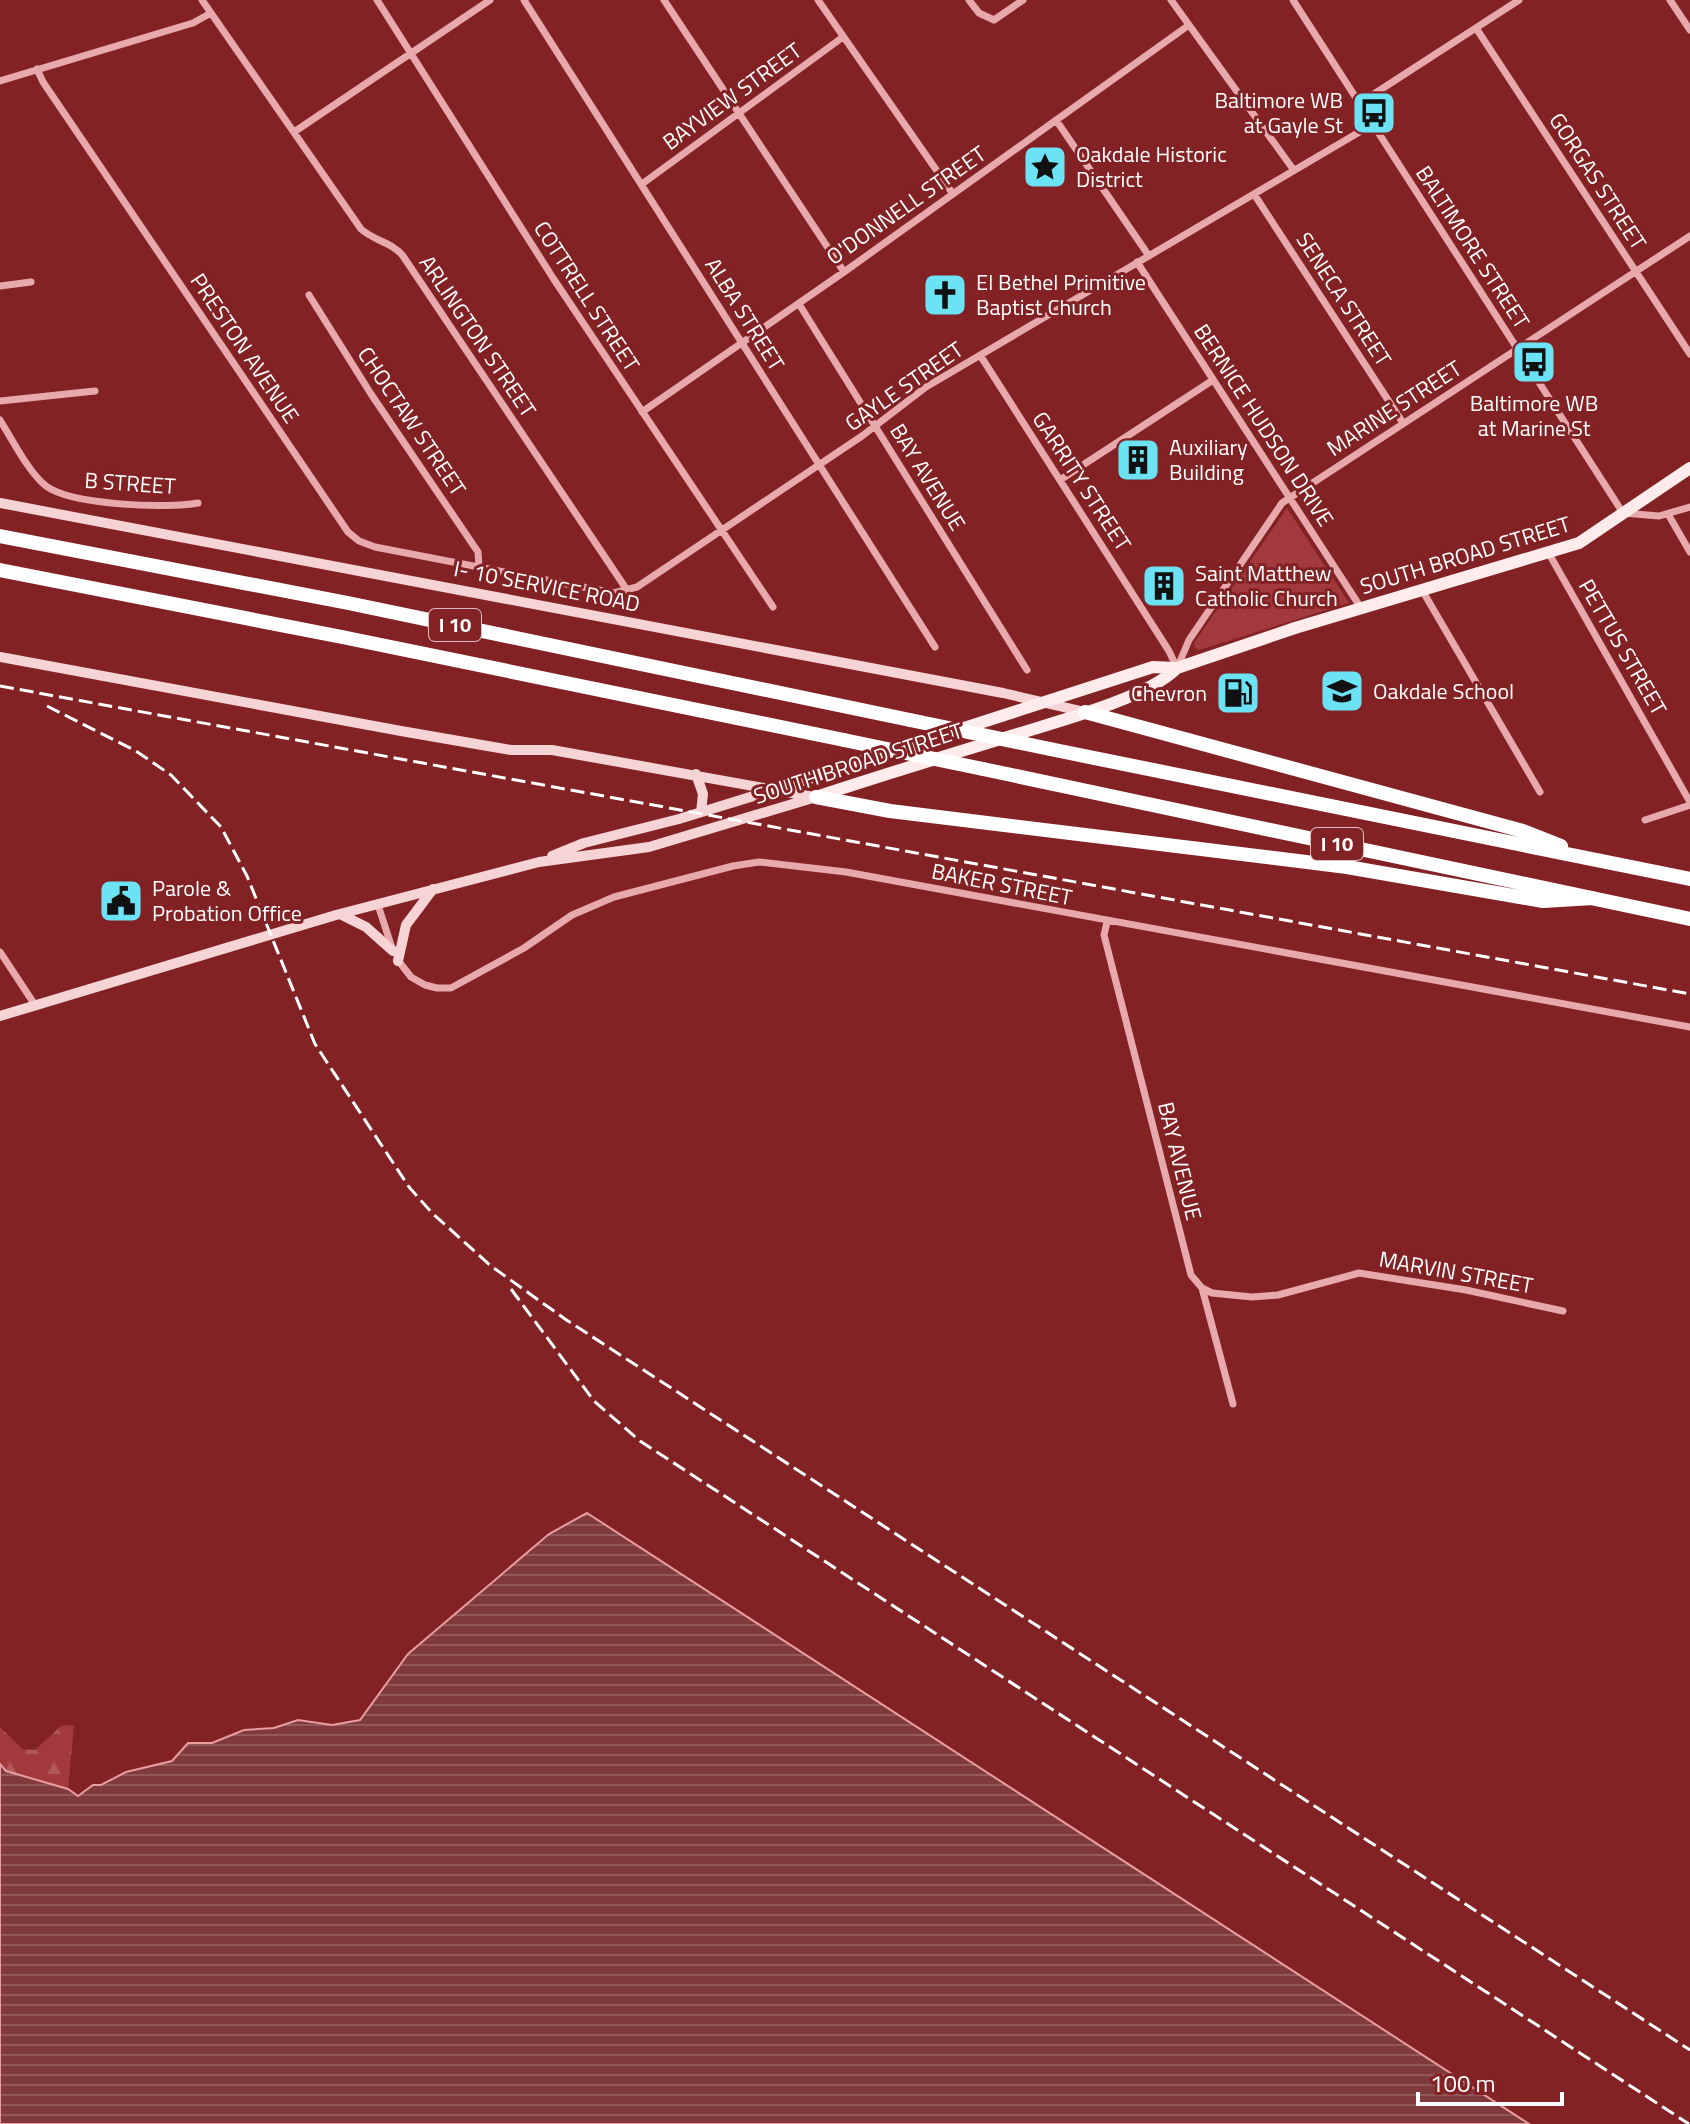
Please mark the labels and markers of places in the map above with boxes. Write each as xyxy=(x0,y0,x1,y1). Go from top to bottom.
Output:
place label: Baltimore WB at Gayle St xyxy=(1214,83,1343,142)
bus stop icon: Baltimore WB at Gayle St xyxy=(1350,89,1398,137)
place label: Oakdale Historic District xyxy=(1076,137,1227,196)
place icon: Oakdale Historic District xyxy=(1021,143,1069,191)
place label: El Bethel Primitive Baptist Church xyxy=(976,265,1146,324)
church icon: El Bethel Primitive Baptist Church xyxy=(921,271,969,319)
bus stop icon: Baltimore WB at Marine St xyxy=(1510,338,1558,386)
place label: Baltimore WB at Marine St xyxy=(1470,386,1598,445)
place label: Auxiliary Building xyxy=(1169,430,1248,489)
building icon: Auxiliary Building xyxy=(1114,436,1162,484)
place label: Saint Matthew Catholic Church xyxy=(1195,556,1338,615)
building icon: Saint Matthew Catholic Church xyxy=(1140,562,1188,610)
school or university icon: Oakdale School xyxy=(1318,667,1366,715)
fuel station icon: Chevron xyxy=(1214,669,1262,717)
place label: Oakdale School xyxy=(1373,674,1514,708)
place label: Chevron xyxy=(1131,676,1207,710)
place label: Parole & Probation Office xyxy=(152,871,302,930)
public building icon: Parole & Probation Office xyxy=(97,877,145,925)

